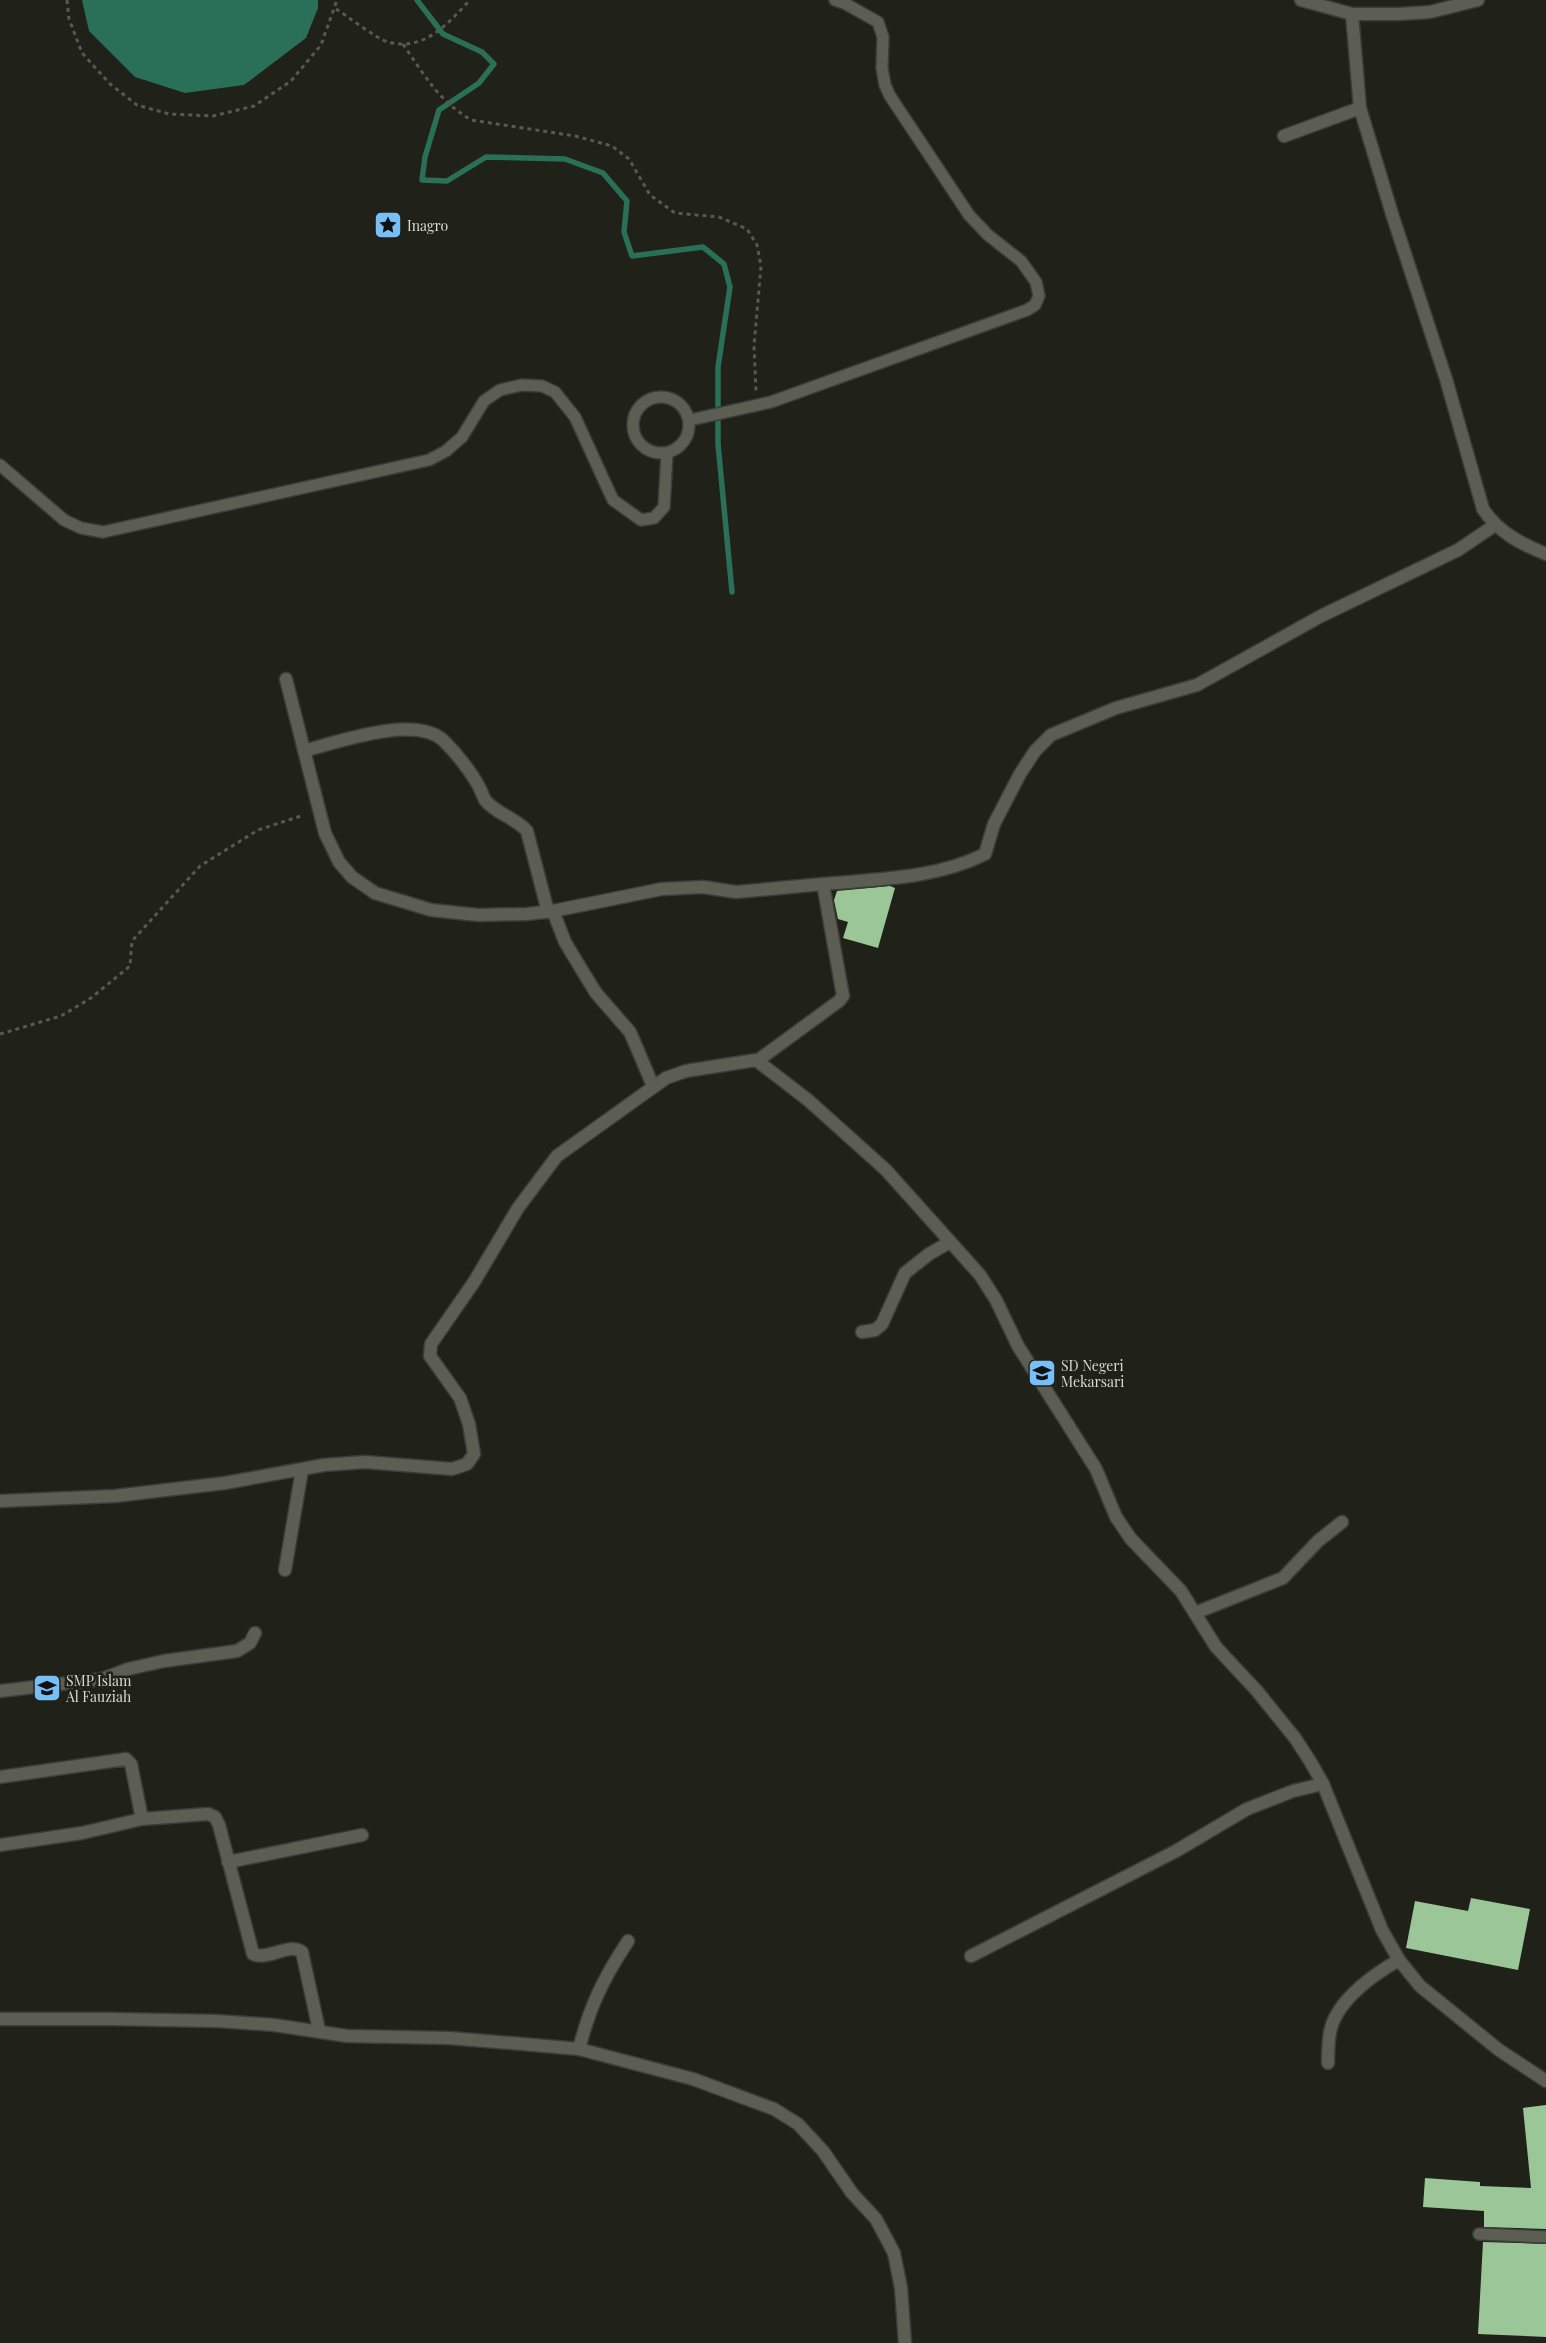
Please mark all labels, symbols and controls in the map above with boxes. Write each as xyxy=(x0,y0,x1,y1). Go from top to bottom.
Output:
place icon: Inagro xyxy=(373,210,403,240)
place label: Inagro xyxy=(407,216,448,235)
place label: SD Negeri Mekarsari xyxy=(1061,1356,1124,1391)
school or university icon: SD Negeri Mekarsari xyxy=(1027,1358,1057,1388)
place label: SMP Islam Al Fauziah xyxy=(65,1671,132,1706)
school or university icon: SMP Islam Al Fauziah xyxy=(32,1673,62,1703)

